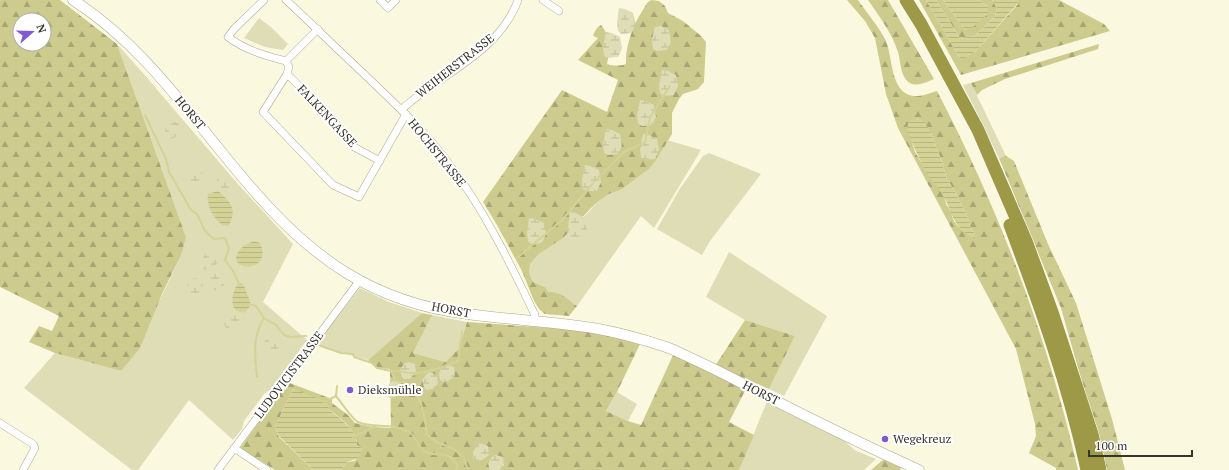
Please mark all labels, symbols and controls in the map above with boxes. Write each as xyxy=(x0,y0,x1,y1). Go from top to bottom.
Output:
north arrow xyxy=(12,12,52,52)
text: N xyxy=(33,22,50,36)
street label: WEIHERSTRASSE xyxy=(413,30,497,101)
street label: FALKENGASSE xyxy=(295,81,360,150)
street label: HORST xyxy=(172,93,209,133)
street label: HOCHSTRASSE xyxy=(405,115,470,190)
street label: HORST xyxy=(430,298,472,321)
street label: LUDOVICISTRASSE xyxy=(251,328,326,421)
street label: HORST xyxy=(740,377,783,408)
place label: Dieksmühle xyxy=(358,382,421,397)
marker: Dieksmühle xyxy=(345,385,355,395)
place label: Wegekreuz xyxy=(893,431,952,446)
scale bar xyxy=(1089,432,1192,458)
marker: Wegekreuz xyxy=(880,434,890,444)
text: 100 m xyxy=(1095,438,1128,453)

